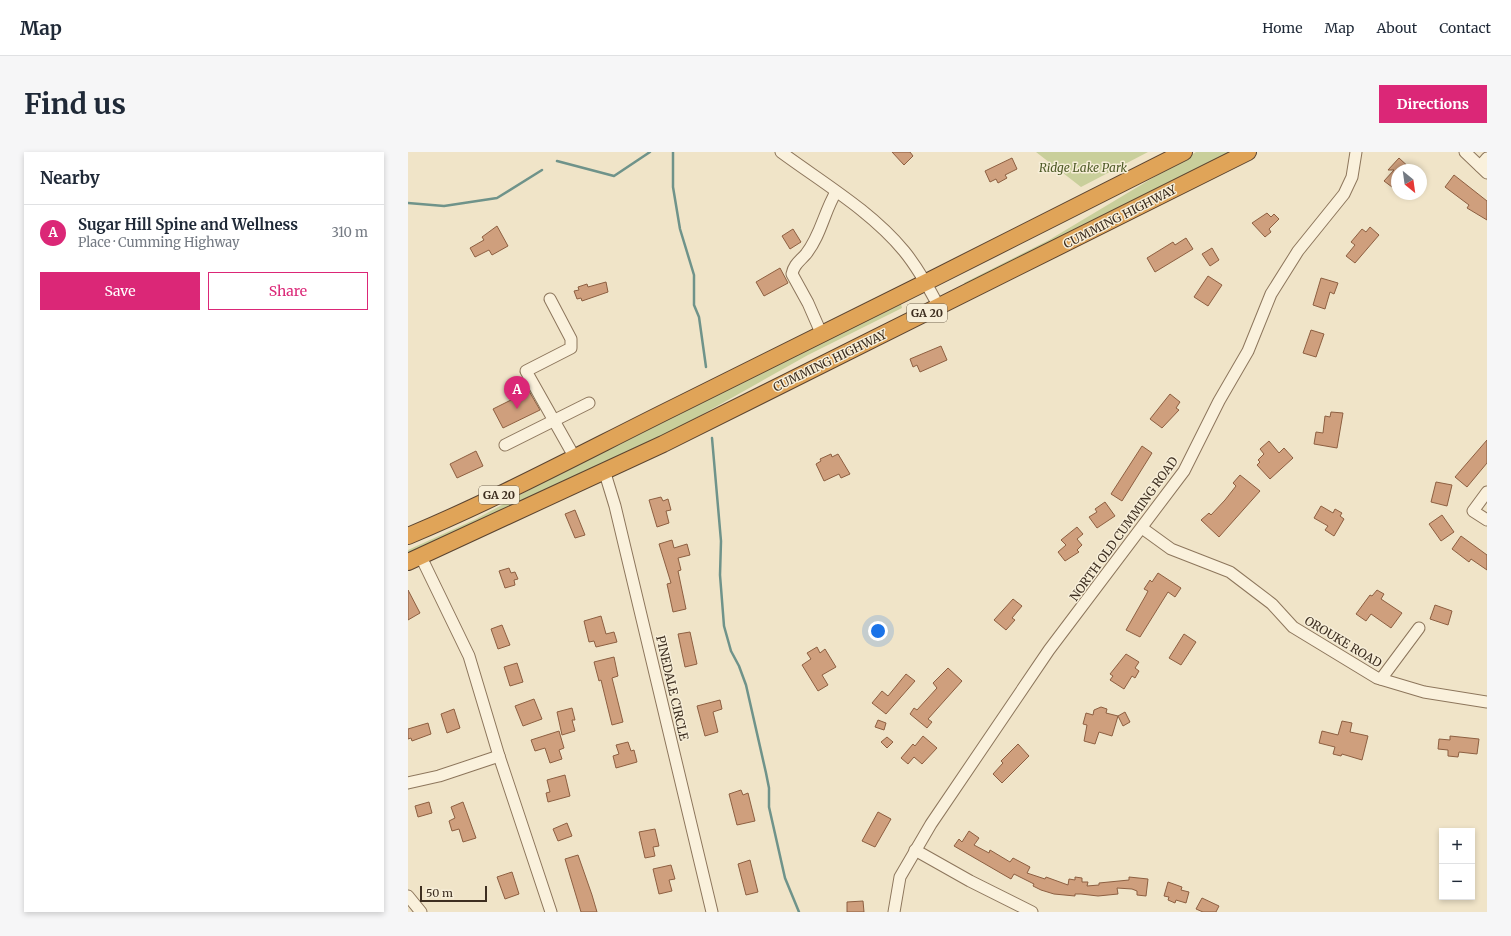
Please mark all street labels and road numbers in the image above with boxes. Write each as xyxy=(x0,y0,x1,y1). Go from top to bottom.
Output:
street label: CUMMING HIGHWAY xyxy=(1061,181,1179,252)
road number: GA 20 xyxy=(907,304,947,322)
street label: CUMMING HIGHWAY xyxy=(770,326,889,395)
street label: NORTH OLD CUMMING ROAD xyxy=(1066,454,1181,604)
road number: GA 20 xyxy=(479,486,519,504)
street label: OROUKE ROAD xyxy=(1302,613,1385,671)
street label: PINEDALE CIRCLE xyxy=(653,634,692,742)

